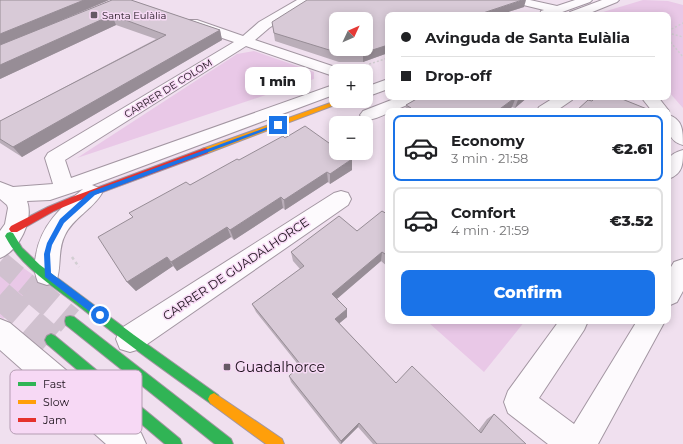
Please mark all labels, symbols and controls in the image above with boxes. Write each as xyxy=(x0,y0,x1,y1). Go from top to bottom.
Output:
place label: Santa Eulàlia xyxy=(102,9,166,22)
marker: Santa Eulàlia xyxy=(89,10,99,20)
north arrow xyxy=(329,12,373,56)
map controls xyxy=(329,12,373,160)
text: Avinguda de Santa Eulàlia xyxy=(425,28,630,47)
street label: CARRER DE COLOM xyxy=(122,56,215,121)
button: + xyxy=(329,64,373,108)
text: Drop-off xyxy=(425,66,492,85)
callout: 1 min xyxy=(245,67,311,95)
text: 1 min xyxy=(260,73,296,89)
route end xyxy=(269,116,287,134)
button: − xyxy=(329,116,373,160)
icon: car xyxy=(403,130,439,166)
text: Economy xyxy=(451,131,524,150)
text: €2.61 xyxy=(612,139,653,158)
text: 3 min · 21:58 xyxy=(451,150,528,166)
icon: car xyxy=(403,202,439,238)
text: Comfort xyxy=(451,203,516,222)
text: €3.52 xyxy=(609,211,653,230)
street label: CARRER DE GUADALHORCE xyxy=(160,214,312,323)
text: 4 min · 21:59 xyxy=(451,222,529,238)
button: Confirm xyxy=(401,270,655,316)
route start xyxy=(91,306,109,324)
place label: Guadalhorce xyxy=(235,358,325,376)
marker: Guadalhorce xyxy=(222,362,232,372)
legend xyxy=(10,370,142,434)
text: Fast xyxy=(43,377,67,391)
text: Slow xyxy=(43,395,69,409)
text: Jam xyxy=(42,413,67,427)

